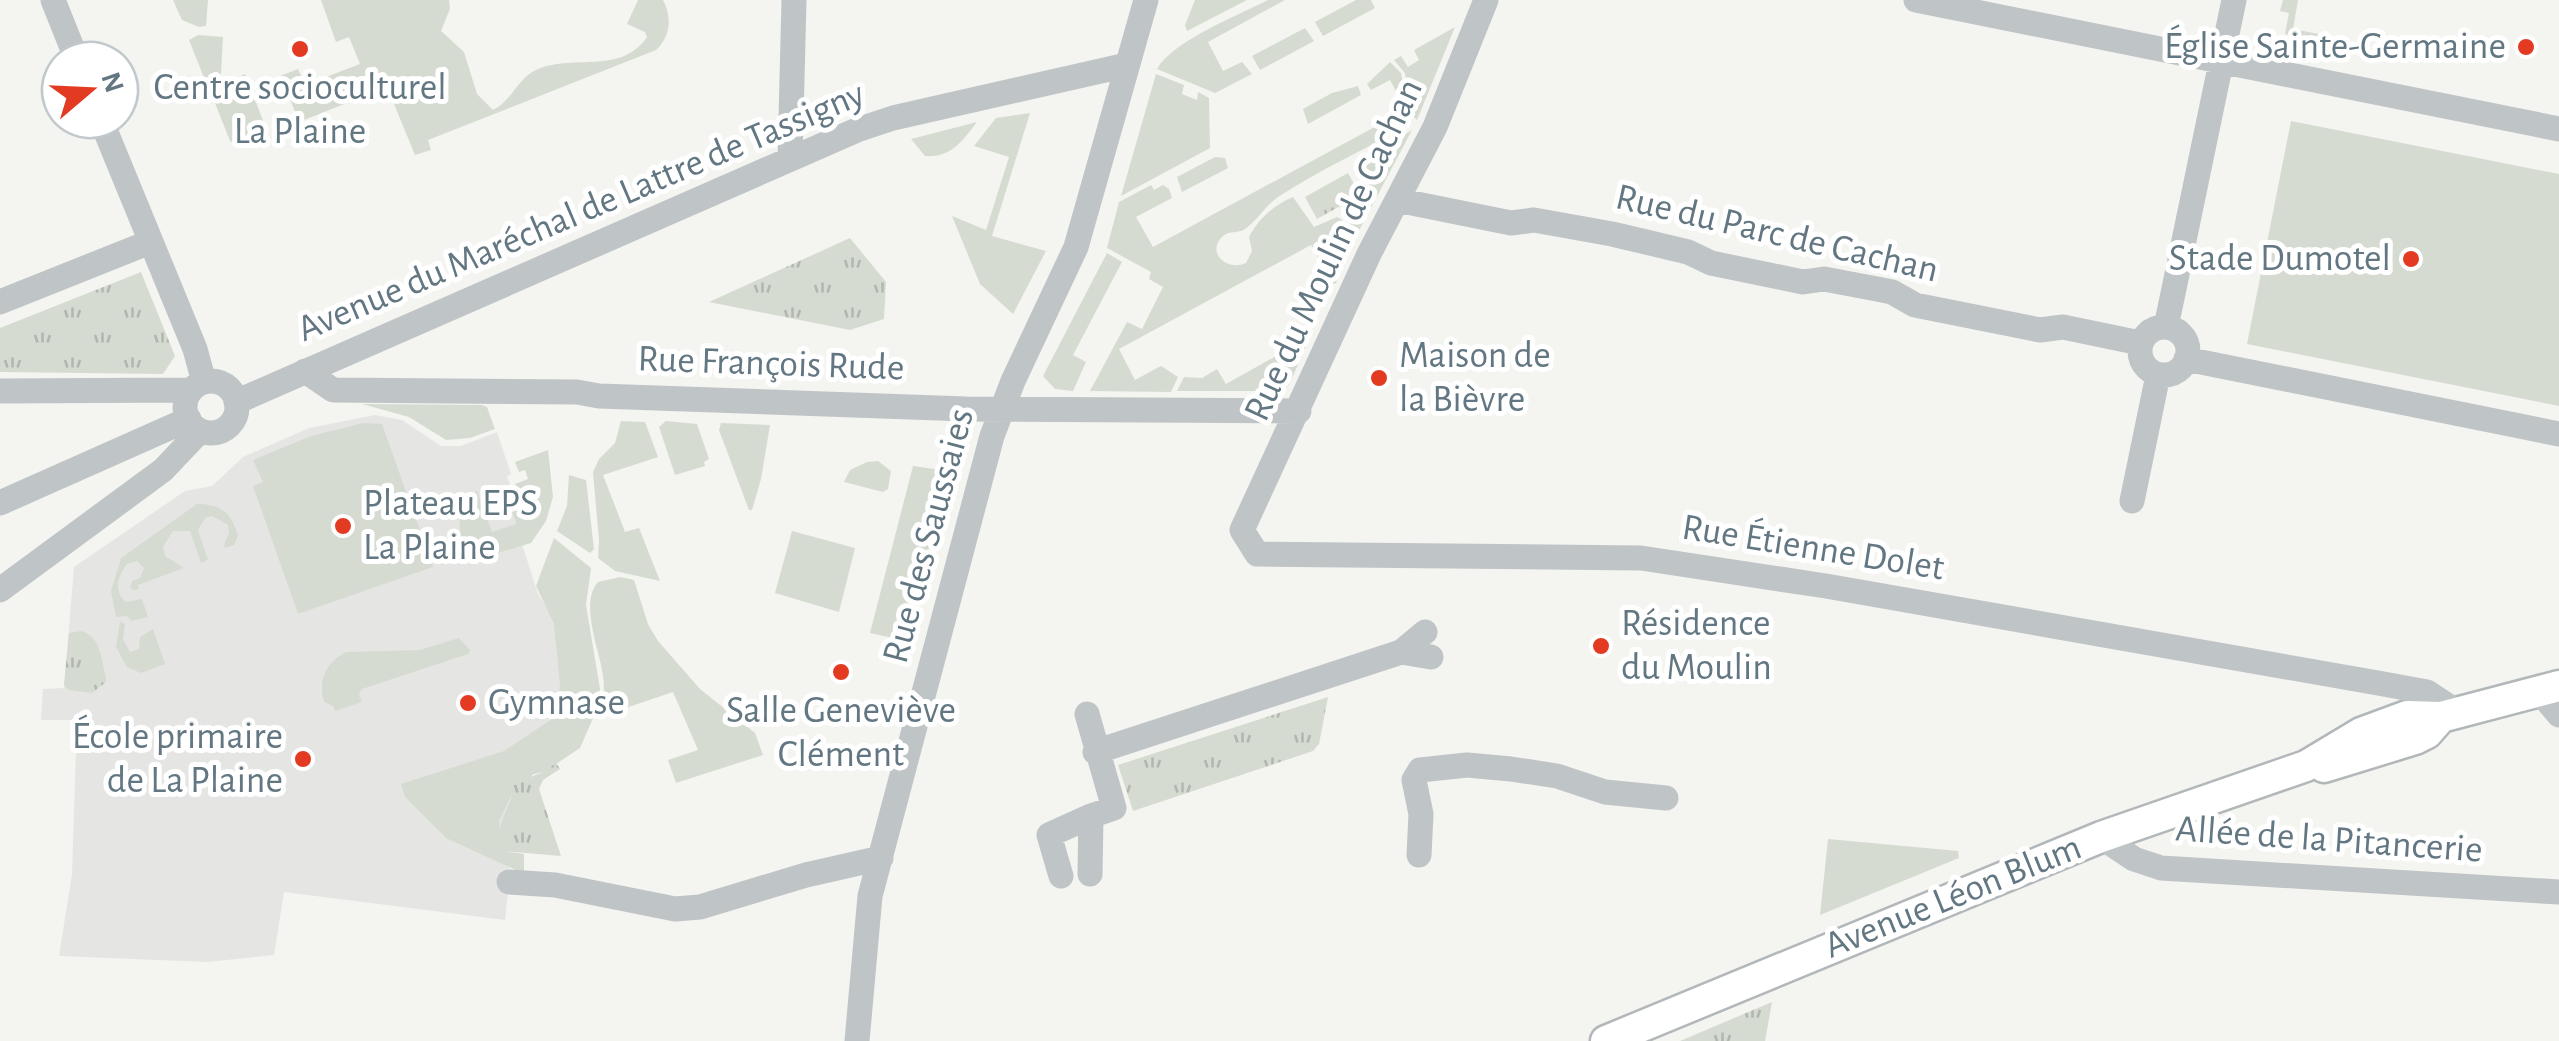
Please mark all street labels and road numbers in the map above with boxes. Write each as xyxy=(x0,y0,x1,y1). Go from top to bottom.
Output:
street label: Rue du Moulin de Cachan xyxy=(1238,73,1430,427)
street label: Avenue du Maréchal de Lattre de Tassigny xyxy=(292,75,870,349)
street label: Rue du Parc de Cachan xyxy=(1612,178,1942,290)
street label: Rue François Rude xyxy=(637,340,905,388)
street label: Rue des Saussaies xyxy=(877,405,981,667)
street label: Rue Étienne Dolet xyxy=(1679,505,1947,587)
street label: Allée de la Pitancerie xyxy=(2174,810,2484,870)
street label: Avenue Léon Blum xyxy=(1819,828,2087,966)

